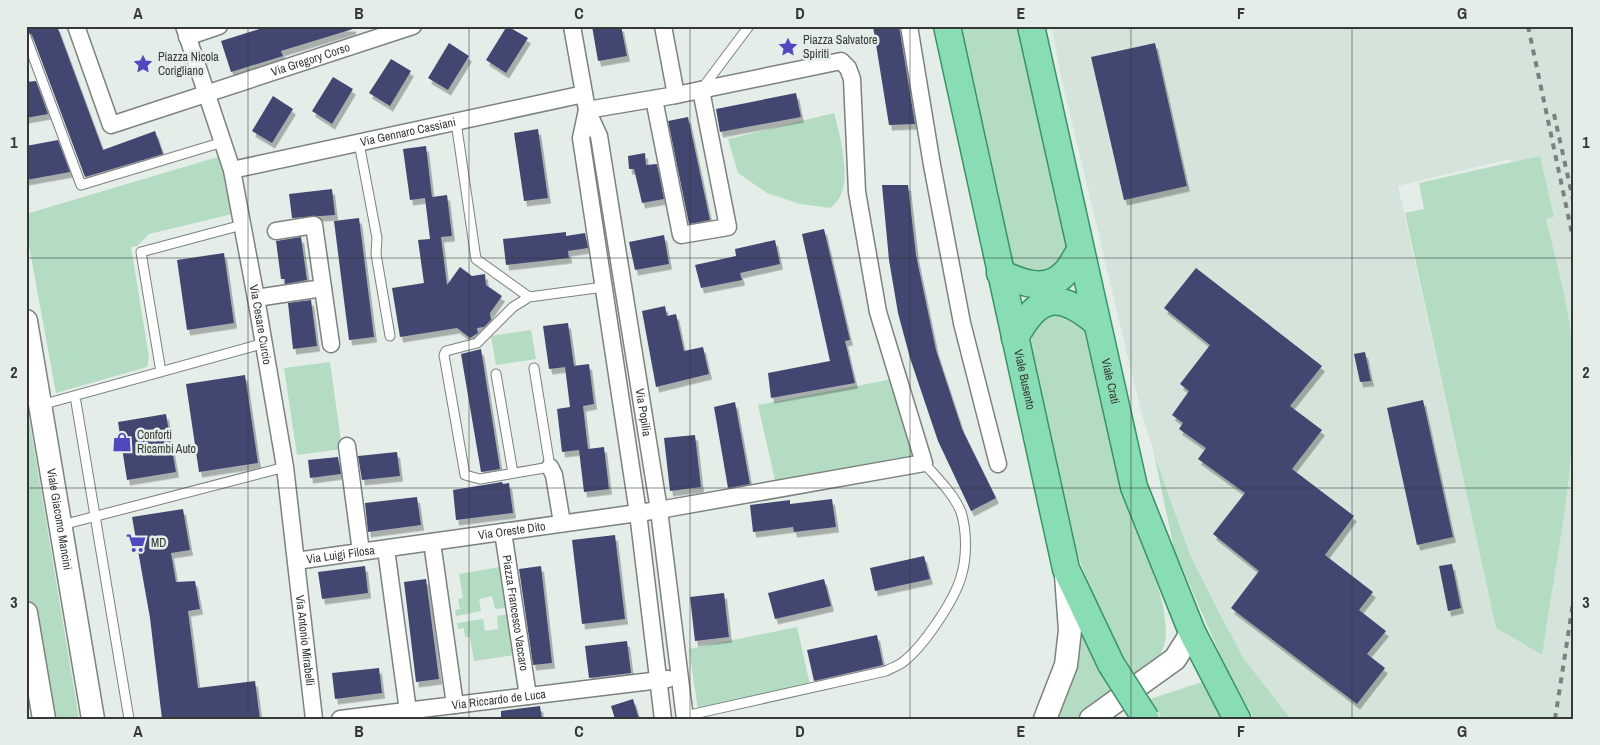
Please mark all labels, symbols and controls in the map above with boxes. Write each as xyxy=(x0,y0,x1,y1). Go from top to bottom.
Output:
text: A xyxy=(133,2,143,24)
text: B xyxy=(354,2,364,24)
text: C xyxy=(574,2,584,24)
text: D xyxy=(795,2,805,24)
text: E xyxy=(1017,2,1026,24)
text: F xyxy=(1237,2,1245,24)
text: G xyxy=(1457,2,1467,24)
place label: Piazza Salvatore Spiriti xyxy=(803,32,877,62)
place icon: Piazza Salvatore Spiriti xyxy=(777,36,799,58)
street label: Via Gregory Corso xyxy=(269,39,352,80)
place label: Piazza Nicola Corigliano xyxy=(158,49,219,79)
place icon: Piazza Nicola Corigliano xyxy=(132,53,154,75)
street label: Via Gennaro Cassiani xyxy=(359,114,457,150)
text: 1 xyxy=(10,131,18,153)
text: 1 xyxy=(1582,131,1590,153)
street label: Via Cesare Curcio xyxy=(246,283,275,366)
street label: Viale Busento xyxy=(1010,348,1039,411)
street label: Viale Crati xyxy=(1098,357,1123,406)
text: 2 xyxy=(10,361,18,383)
text: 2 xyxy=(1582,361,1590,383)
street label: Via Popilia xyxy=(632,387,655,438)
place label: Conforti Ricambi Auto xyxy=(137,427,196,457)
shop icon: Conforti Ricambi Auto xyxy=(111,431,133,453)
street label: Viale Giacomo Mancini xyxy=(43,467,76,571)
street label: Via Oreste Dito xyxy=(477,518,547,543)
supermarket icon: MD xyxy=(125,532,147,554)
place label: MD xyxy=(151,535,166,551)
street label: Via Luigi Filosa xyxy=(305,542,376,567)
street label: Piazza Francesco Vaccaro xyxy=(499,554,532,672)
text: 3 xyxy=(10,591,18,613)
text: 3 xyxy=(1582,591,1590,613)
street label: Via Antonio Mirabelli xyxy=(292,594,318,687)
street label: Via Riccardo de Luca xyxy=(451,686,547,713)
text: A xyxy=(133,720,143,742)
text: B xyxy=(354,720,364,742)
text: C xyxy=(574,720,584,742)
text: D xyxy=(795,720,805,742)
text: E xyxy=(1017,720,1026,742)
text: F xyxy=(1237,720,1245,742)
text: G xyxy=(1457,720,1467,742)

